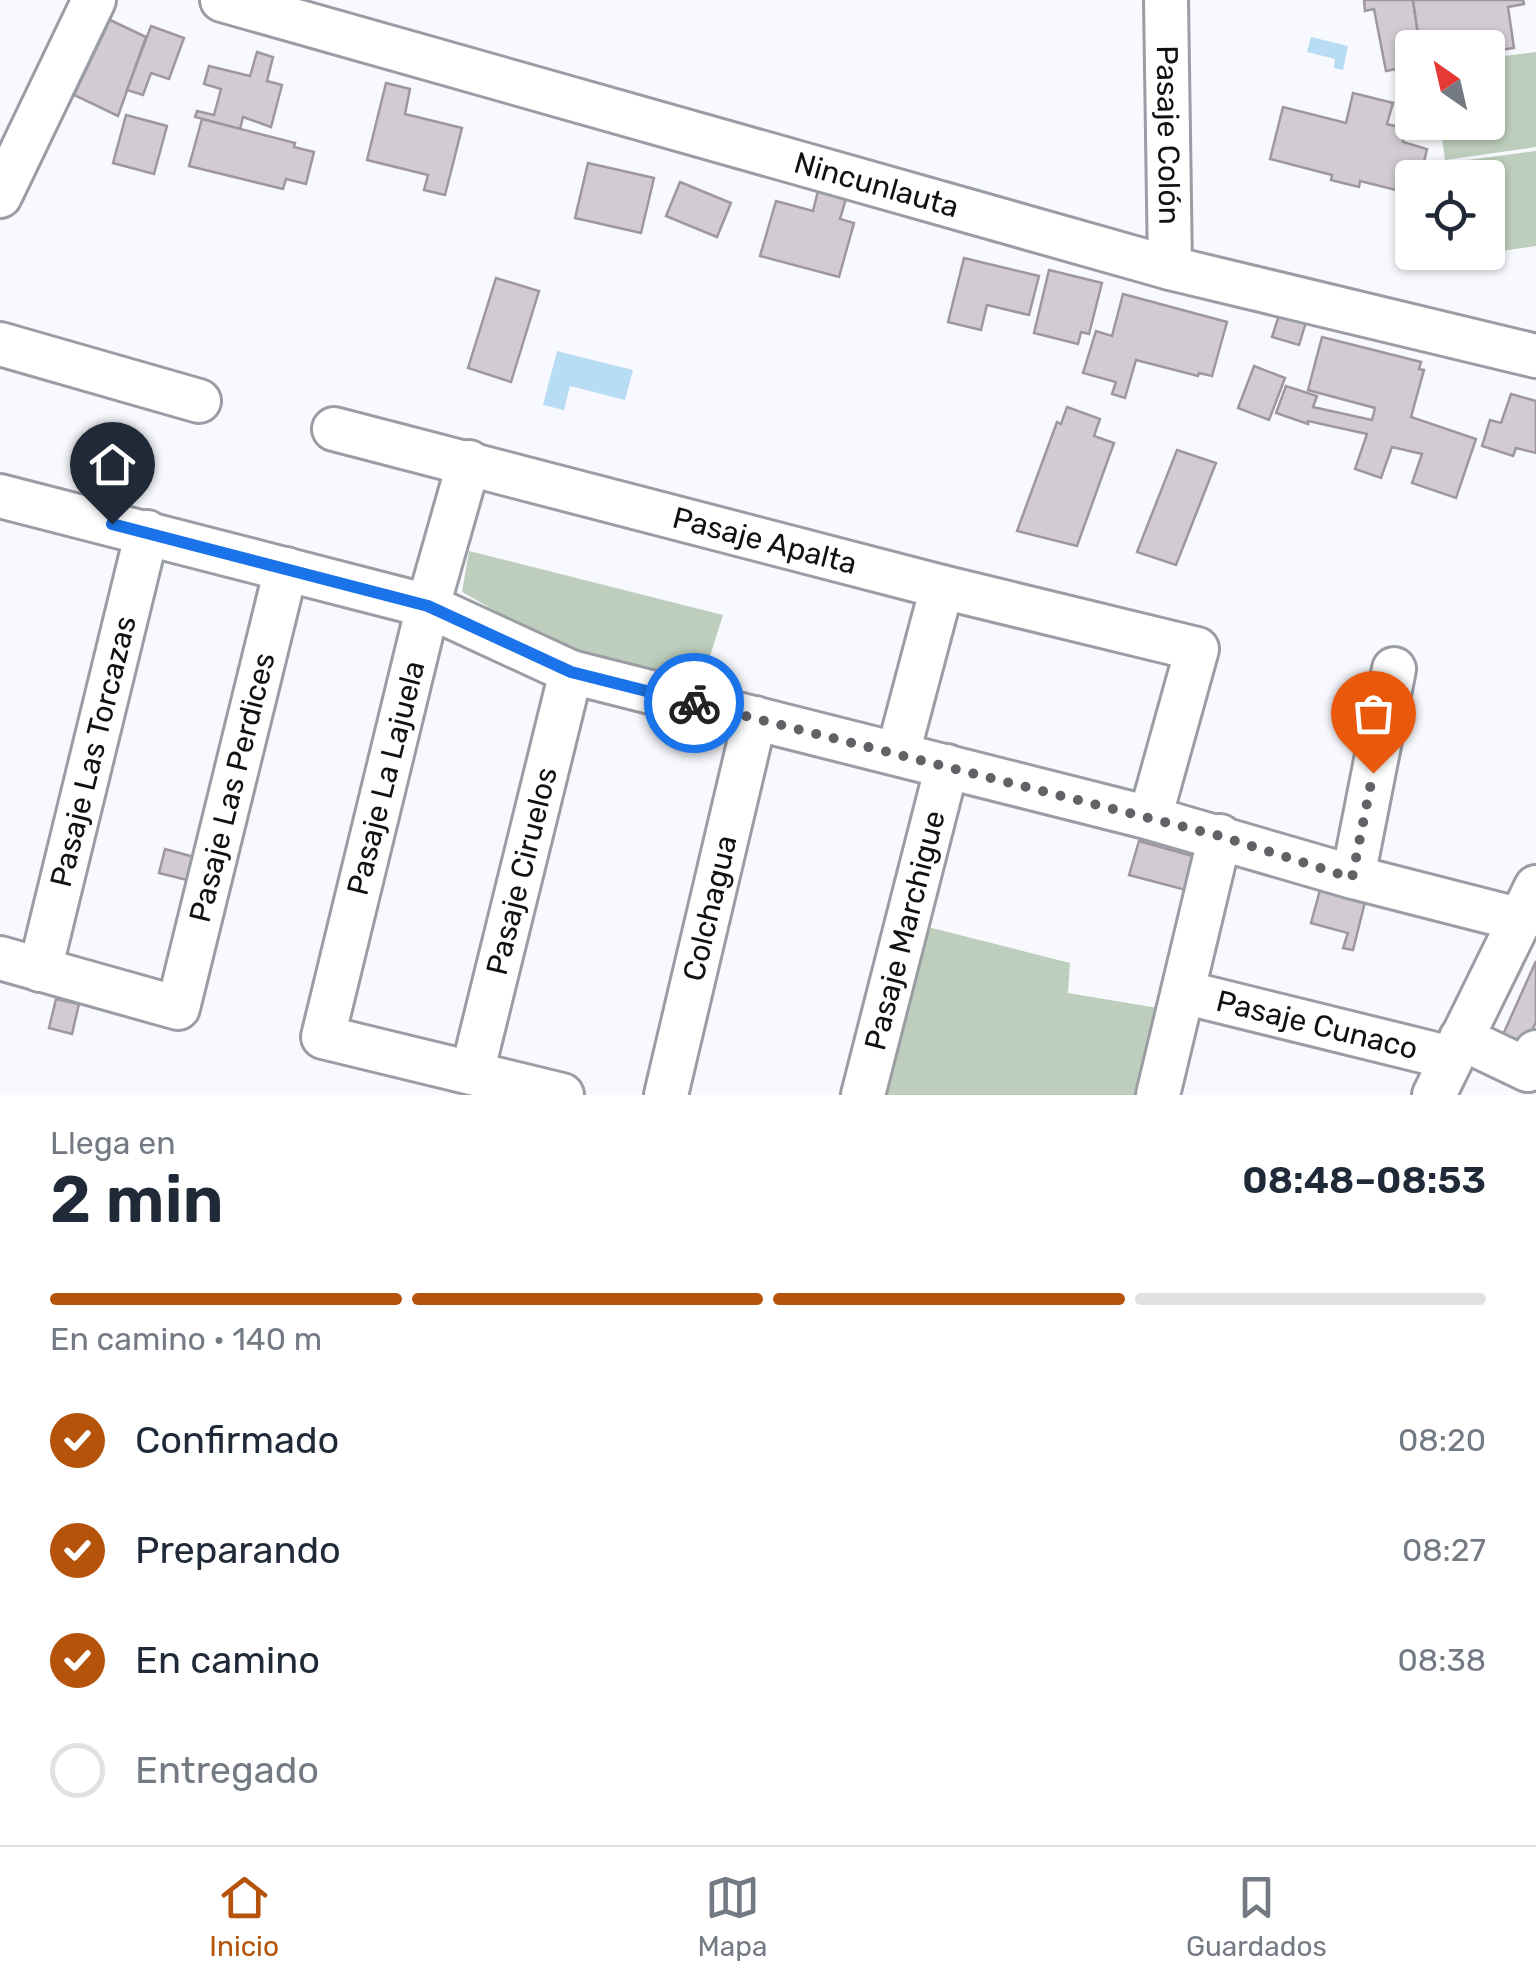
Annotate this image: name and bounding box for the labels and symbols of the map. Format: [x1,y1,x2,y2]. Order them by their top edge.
north arrow [1395,30,1505,140]
street label: Pasaje Colón [1149,45,1187,225]
street label: Nincunlauta [790,145,963,225]
pin [70,422,155,525]
street label: Pasaje Apalta [669,500,861,582]
street label: Pasaje Las Torcazas [43,612,144,891]
street label: Pasaje Las Perdices [182,649,283,926]
courier [644,653,744,753]
street label: Pasaje La Lajuela [339,657,433,899]
pin [1331,671,1416,774]
street label: Pasaje Ciruelos [479,763,565,979]
street label: Pasaje Marchigue [857,807,953,1054]
street label: Colchagua [676,832,745,985]
street label: Pasaje Cunaco [1213,983,1421,1067]

